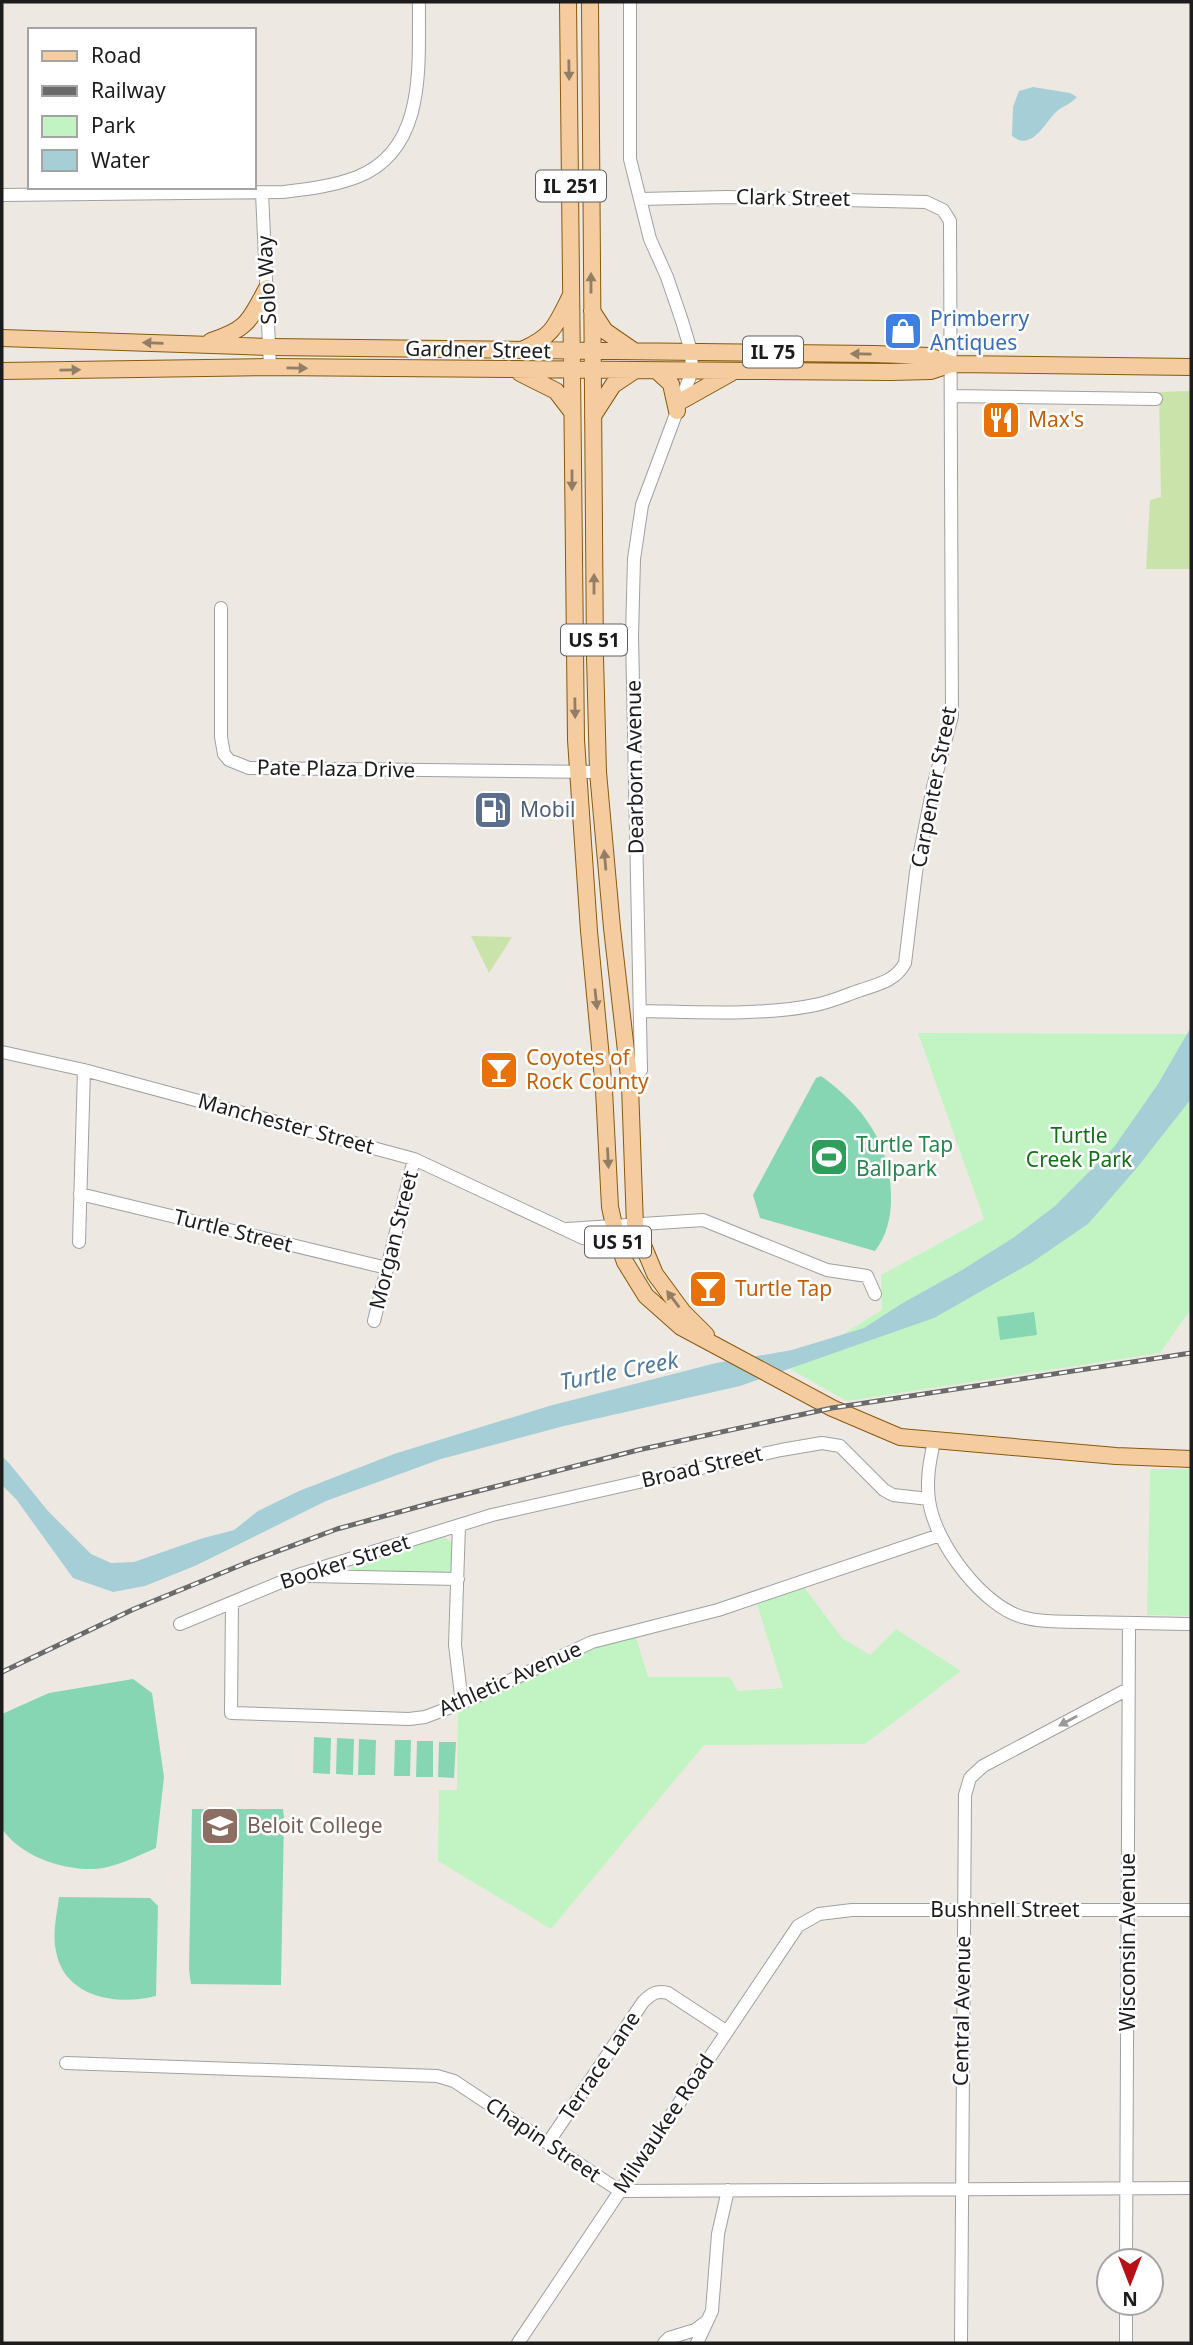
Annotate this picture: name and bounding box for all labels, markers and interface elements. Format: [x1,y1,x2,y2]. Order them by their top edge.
legend [28,28,256,189]
text: Road [91,41,141,69]
one-way arrow [564,59,575,81]
text: Railway [91,76,166,104]
text: Park [91,111,136,139]
text: Water [91,146,150,174]
road number: IL 251 [536,170,606,202]
street label: Clark Street [736,182,851,212]
street label: Solo Way [250,234,282,325]
one-way arrow [585,271,597,293]
place label: Primberry Antiques [930,304,1030,356]
shop icon: Primberry Antiques [882,310,924,352]
street label: Gardner Street [405,334,552,364]
road number: IL 75 [743,336,803,368]
one-way arrow [141,338,163,349]
one-way arrow [849,348,871,359]
one-way arrow [287,362,309,374]
one-way arrow [59,364,81,376]
restaurant icon: Max's [980,399,1022,441]
place label: Max's [1028,405,1084,433]
one-way arrow [567,469,578,491]
one-way arrow [588,573,600,595]
road number: US 51 [561,624,627,656]
street label: Dearborn Avenue [618,680,650,854]
one-way arrow [569,697,581,719]
street label: Carpenter Street [904,703,962,870]
street label: Pate Plaza Drive [257,753,415,783]
fuel station icon: Mobil [472,789,514,831]
place label: Mobil [520,795,576,823]
one-way arrow [600,849,611,871]
one-way arrow [590,988,601,1010]
place label: Coyotes of Rock County [526,1043,649,1095]
bar icon: Coyotes of Rock County [478,1049,520,1091]
street label: Manchester Street [195,1086,378,1160]
park label: Turtle Creek Park [1026,1121,1133,1173]
place label: Turtle Tap Ballpark [856,1130,953,1182]
sports icon: Turtle Tap Ballpark [808,1136,850,1178]
one-way arrow [602,1148,613,1170]
street label: Morgan Street [362,1167,424,1312]
street label: Turtle Street [171,1202,296,1258]
road number: US 51 [585,1226,651,1258]
bar icon: Turtle Tap [687,1268,729,1310]
place label: Turtle Tap [735,1274,832,1302]
one-way arrow [666,1291,681,1309]
water label: Turtle Creek [557,1343,683,1397]
street label: Broad Street [639,1438,765,1494]
street label: Booker Street [276,1527,414,1595]
street label: Athletic Avenue [434,1634,585,1722]
one-way arrow [1058,1715,1078,1727]
school or university icon: Beloit College [199,1805,241,1847]
place label: Beloit College [247,1811,383,1839]
street label: Wisconsin Avenue [1113,1853,1141,2031]
street label: Bushnell Street [930,1895,1080,1923]
street label: Central Avenue [946,1936,976,2086]
street label: Terrace Lane [552,2005,646,2125]
street label: Milwaukee Road [606,2048,720,2198]
street label: Chapin Street [480,2090,607,2188]
north arrow [1095,2247,1165,2317]
text: N [1122,2286,1138,2312]

